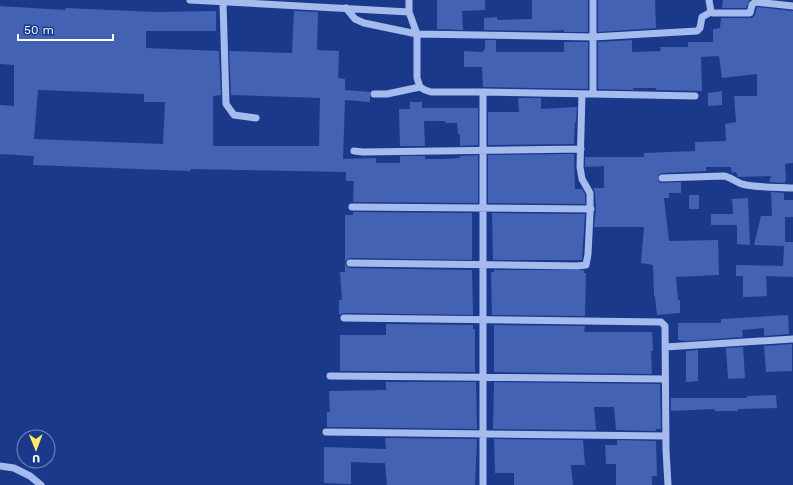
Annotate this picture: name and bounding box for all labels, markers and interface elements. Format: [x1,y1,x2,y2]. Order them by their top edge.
scale bar [18,16,113,42]
text: 50 m [24,23,54,37]
north arrow [16,429,56,469]
text: U [32,452,40,465]

